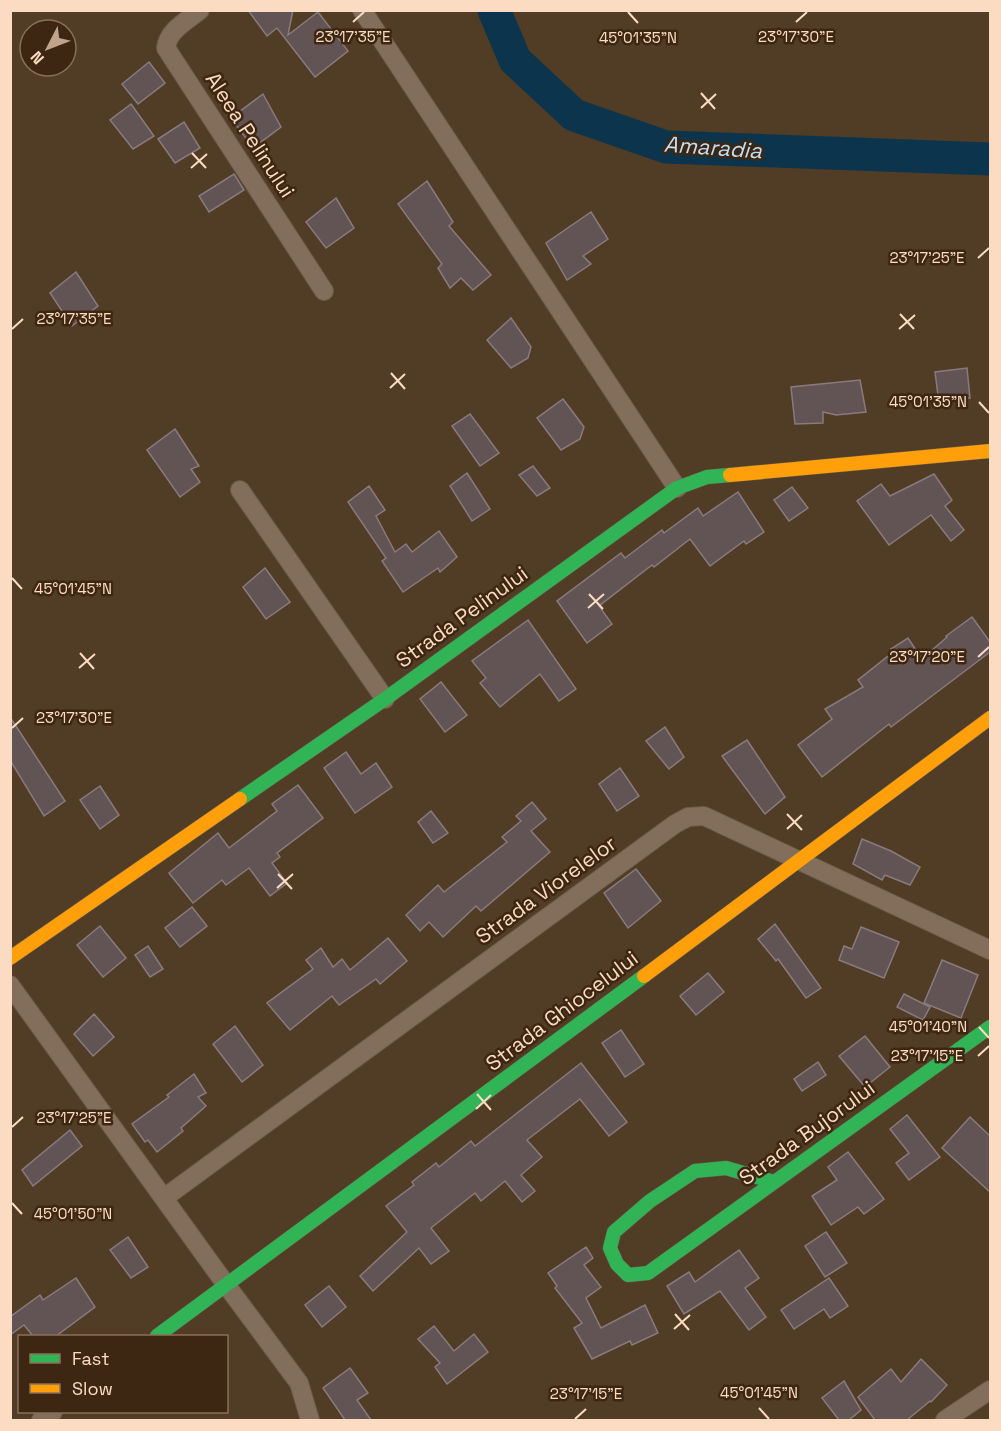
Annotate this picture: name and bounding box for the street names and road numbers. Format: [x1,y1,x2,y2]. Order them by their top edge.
street label: Aleea Pelinului [200,67,301,203]
street label: Strada Pelinului [390,560,533,674]
street label: Strada Viorelelor [470,829,621,950]
street label: Strada Ghiocelului [480,944,643,1077]
street label: Strada Bujorului [733,1074,880,1191]

